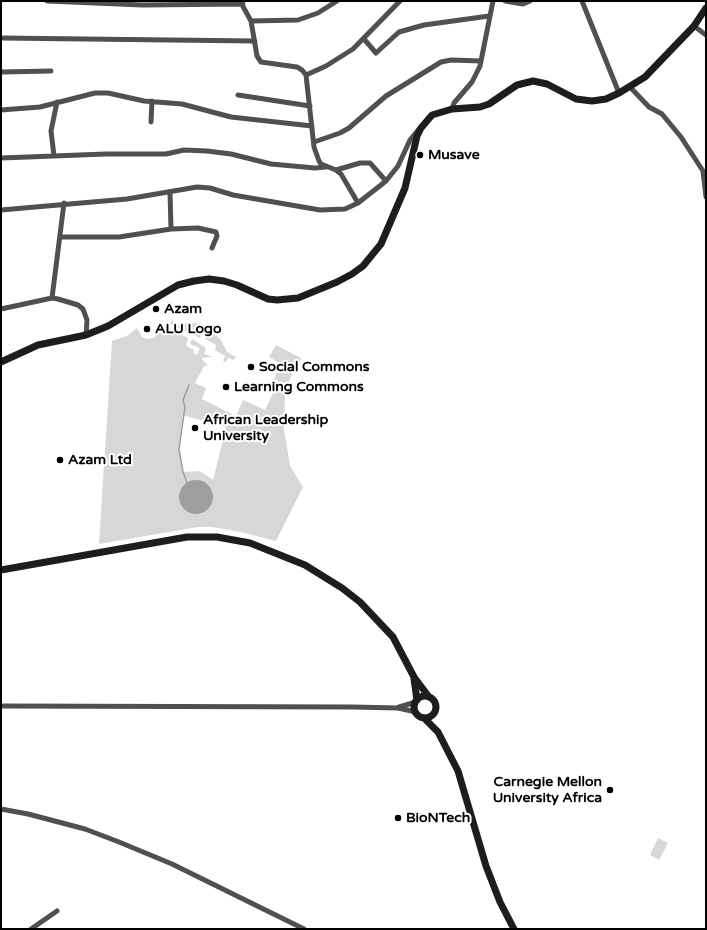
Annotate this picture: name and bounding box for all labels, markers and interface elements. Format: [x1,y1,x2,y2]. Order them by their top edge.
place label: Musave [428,147,480,163]
marker: Musave [415,150,425,160]
place label: Azam [164,301,202,317]
marker: Azam [151,304,161,314]
place label: ALU Logo [155,321,221,337]
marker: ALU Logo [142,324,152,334]
place label: Social Commons [259,359,370,375]
marker: Social Commons [246,362,256,372]
place label: Learning Commons [234,379,364,395]
marker: Learning Commons [221,382,231,392]
place label: African Leadership University [203,412,328,444]
marker: African Leadership University [190,423,200,433]
place label: Azam Ltd [68,452,132,468]
marker: Azam Ltd [55,455,65,465]
place label: Carnegie Mellon University Africa [493,774,602,806]
marker: Carnegie Mellon University Africa [605,785,615,795]
place label: BioNTech [406,810,470,826]
marker: BioNTech [393,813,403,823]

